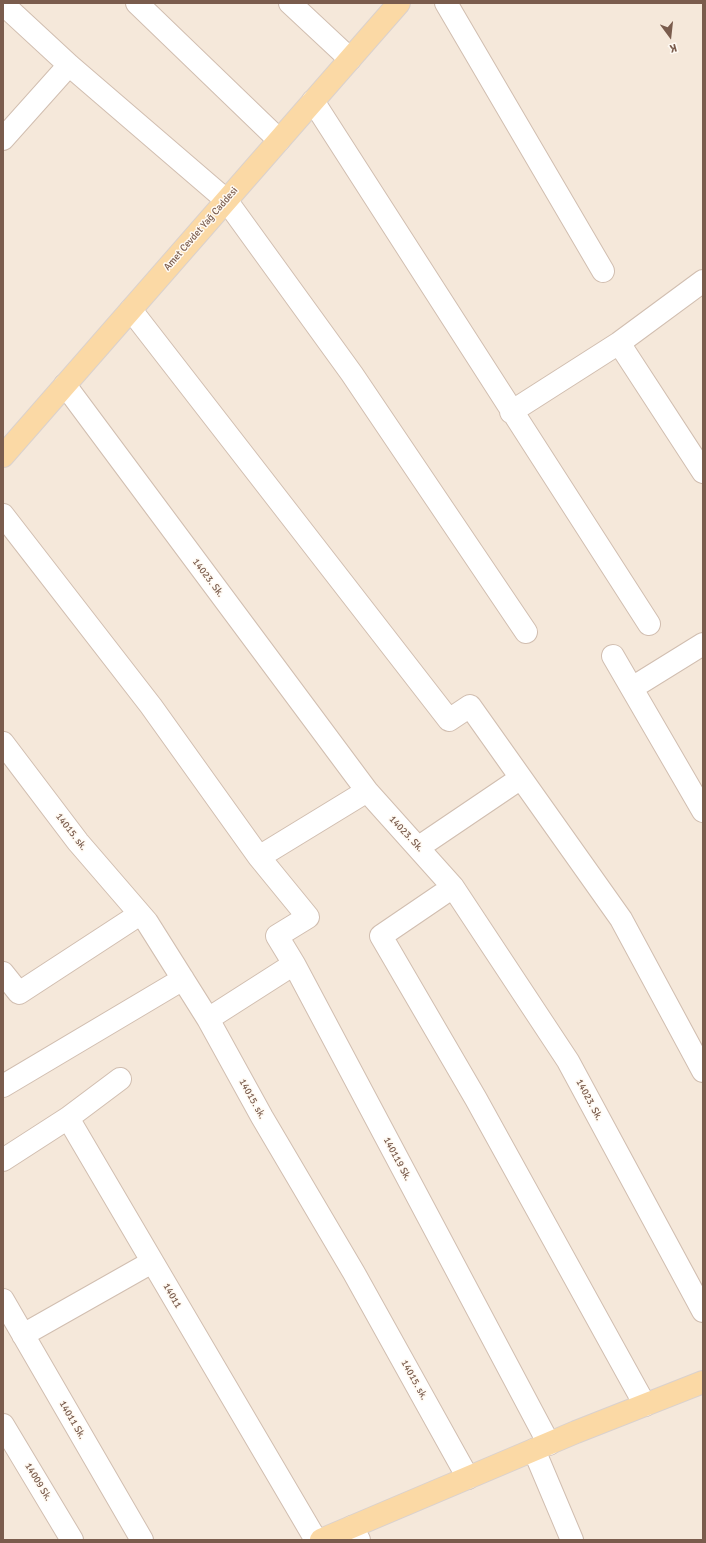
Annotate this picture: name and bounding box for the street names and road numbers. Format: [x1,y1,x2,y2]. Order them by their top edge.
street label: Amet Cevdet Yağ Caddesi [161,185,241,273]
street label: 14023. Sk. [190,556,226,600]
street label: 14015. sk. [53,811,89,853]
street label: 14023. Sk. [386,813,426,855]
street label: 14015. sk. [236,1077,268,1121]
street label: 14023. Sk. [573,1077,605,1123]
street label: 140119 Sk. [380,1135,414,1183]
street label: 14011 [160,1281,184,1311]
street label: 14015. sk. [398,1358,430,1402]
street label: 14011 Sk. [56,1399,88,1441]
street label: 14009 Sk. [22,1461,54,1503]

